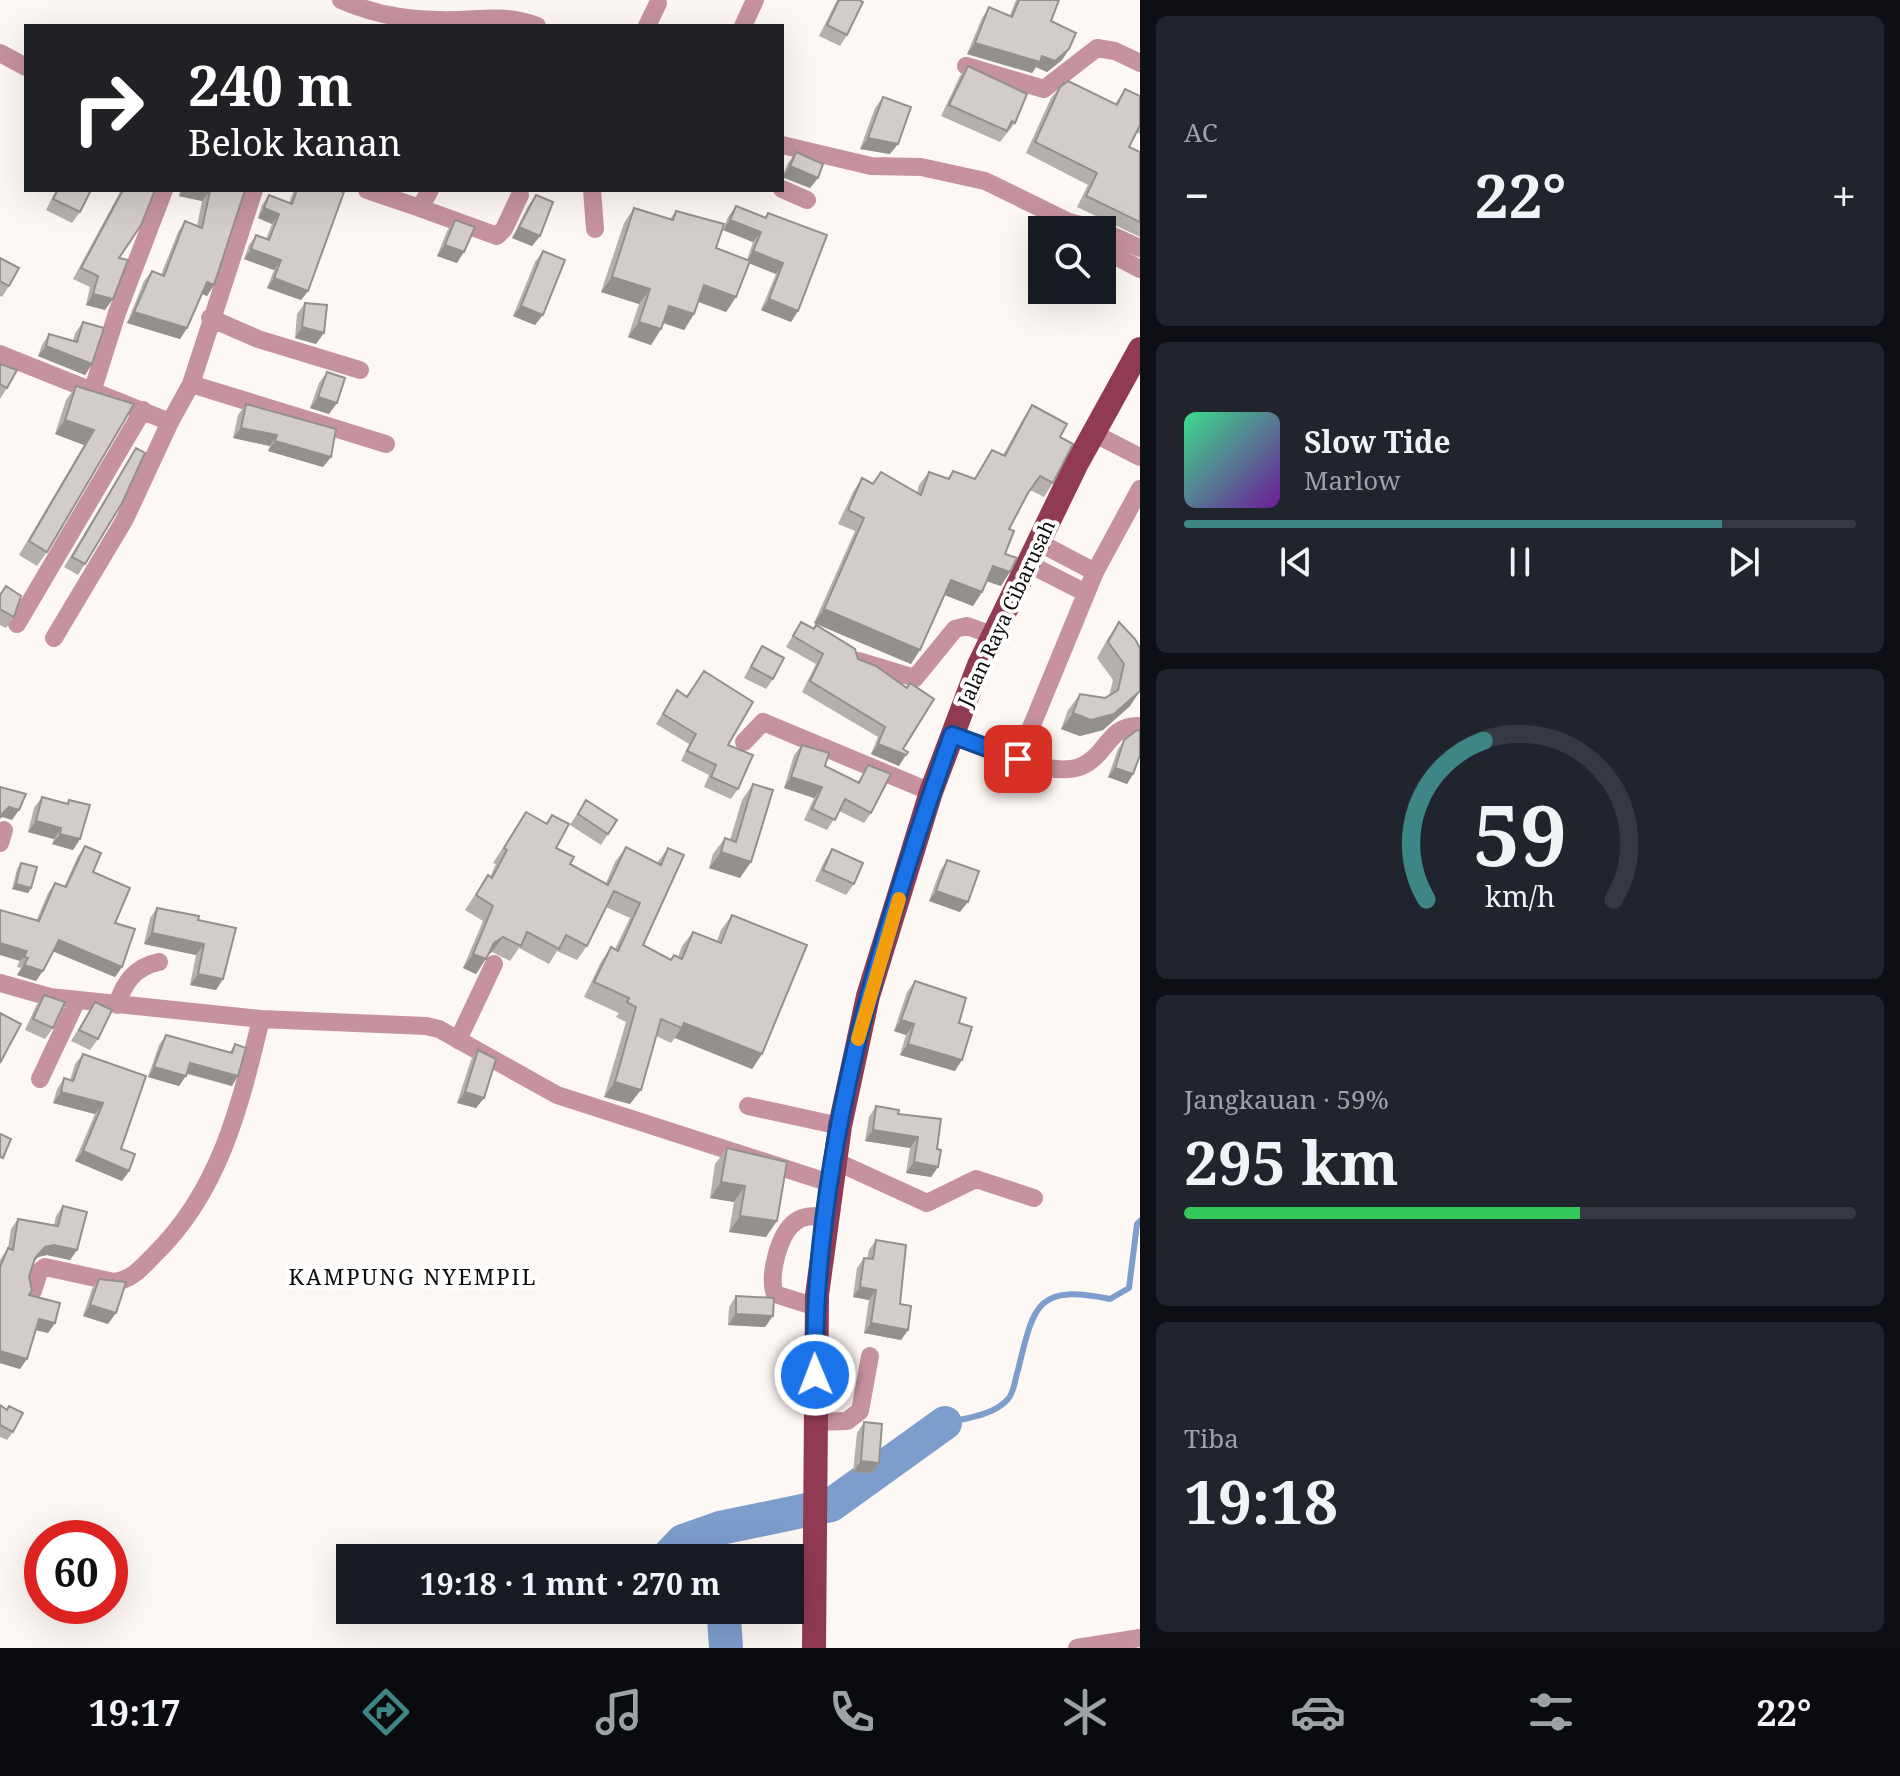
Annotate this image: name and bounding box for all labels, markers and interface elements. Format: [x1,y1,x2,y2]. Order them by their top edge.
text: 240 m [188,46,353,122]
icon: right [56,56,160,160]
text: AC [1184,114,1218,150]
text: Belok kanan [188,118,401,167]
text: 22° [1475,154,1566,236]
text: − [1184,165,1209,225]
text: + [1831,165,1856,225]
map controls [1028,216,1116,304]
button: search [1028,216,1116,304]
text: Slow Tide [1304,421,1451,462]
text: Marlow [1304,462,1401,498]
street label: Jalan Raya Cibarusah [950,515,1061,712]
icon: previous [1274,540,1318,584]
icon: pause [1498,540,1542,584]
icon: next [1722,540,1766,584]
pin [984,725,1052,793]
icon: arrive [996,737,1040,781]
text: 59 [1473,777,1567,890]
text: km/h [1485,876,1555,915]
text: Jangkauan · 59% [1184,1081,1389,1117]
text: 295 km [1184,1121,1399,1203]
district label: KAMPUNG NYEMPIL [289,1261,537,1291]
position arrow [773,1333,857,1417]
text: Tiba [1184,1420,1239,1456]
text: 19:18 [1184,1460,1338,1542]
speed limit sign: 60 [24,1520,128,1624]
text: 19:18 · 1 mnt · 270 m [420,1563,720,1604]
icon: directions [358,1684,414,1740]
icon: music [591,1684,647,1740]
icon: phone [824,1684,880,1740]
icon: climate [1057,1684,1113,1740]
icon: car [1290,1684,1346,1740]
icon: filters [1523,1684,1579,1740]
text: 19:17 [89,1688,181,1737]
text: 22° [1756,1688,1811,1737]

